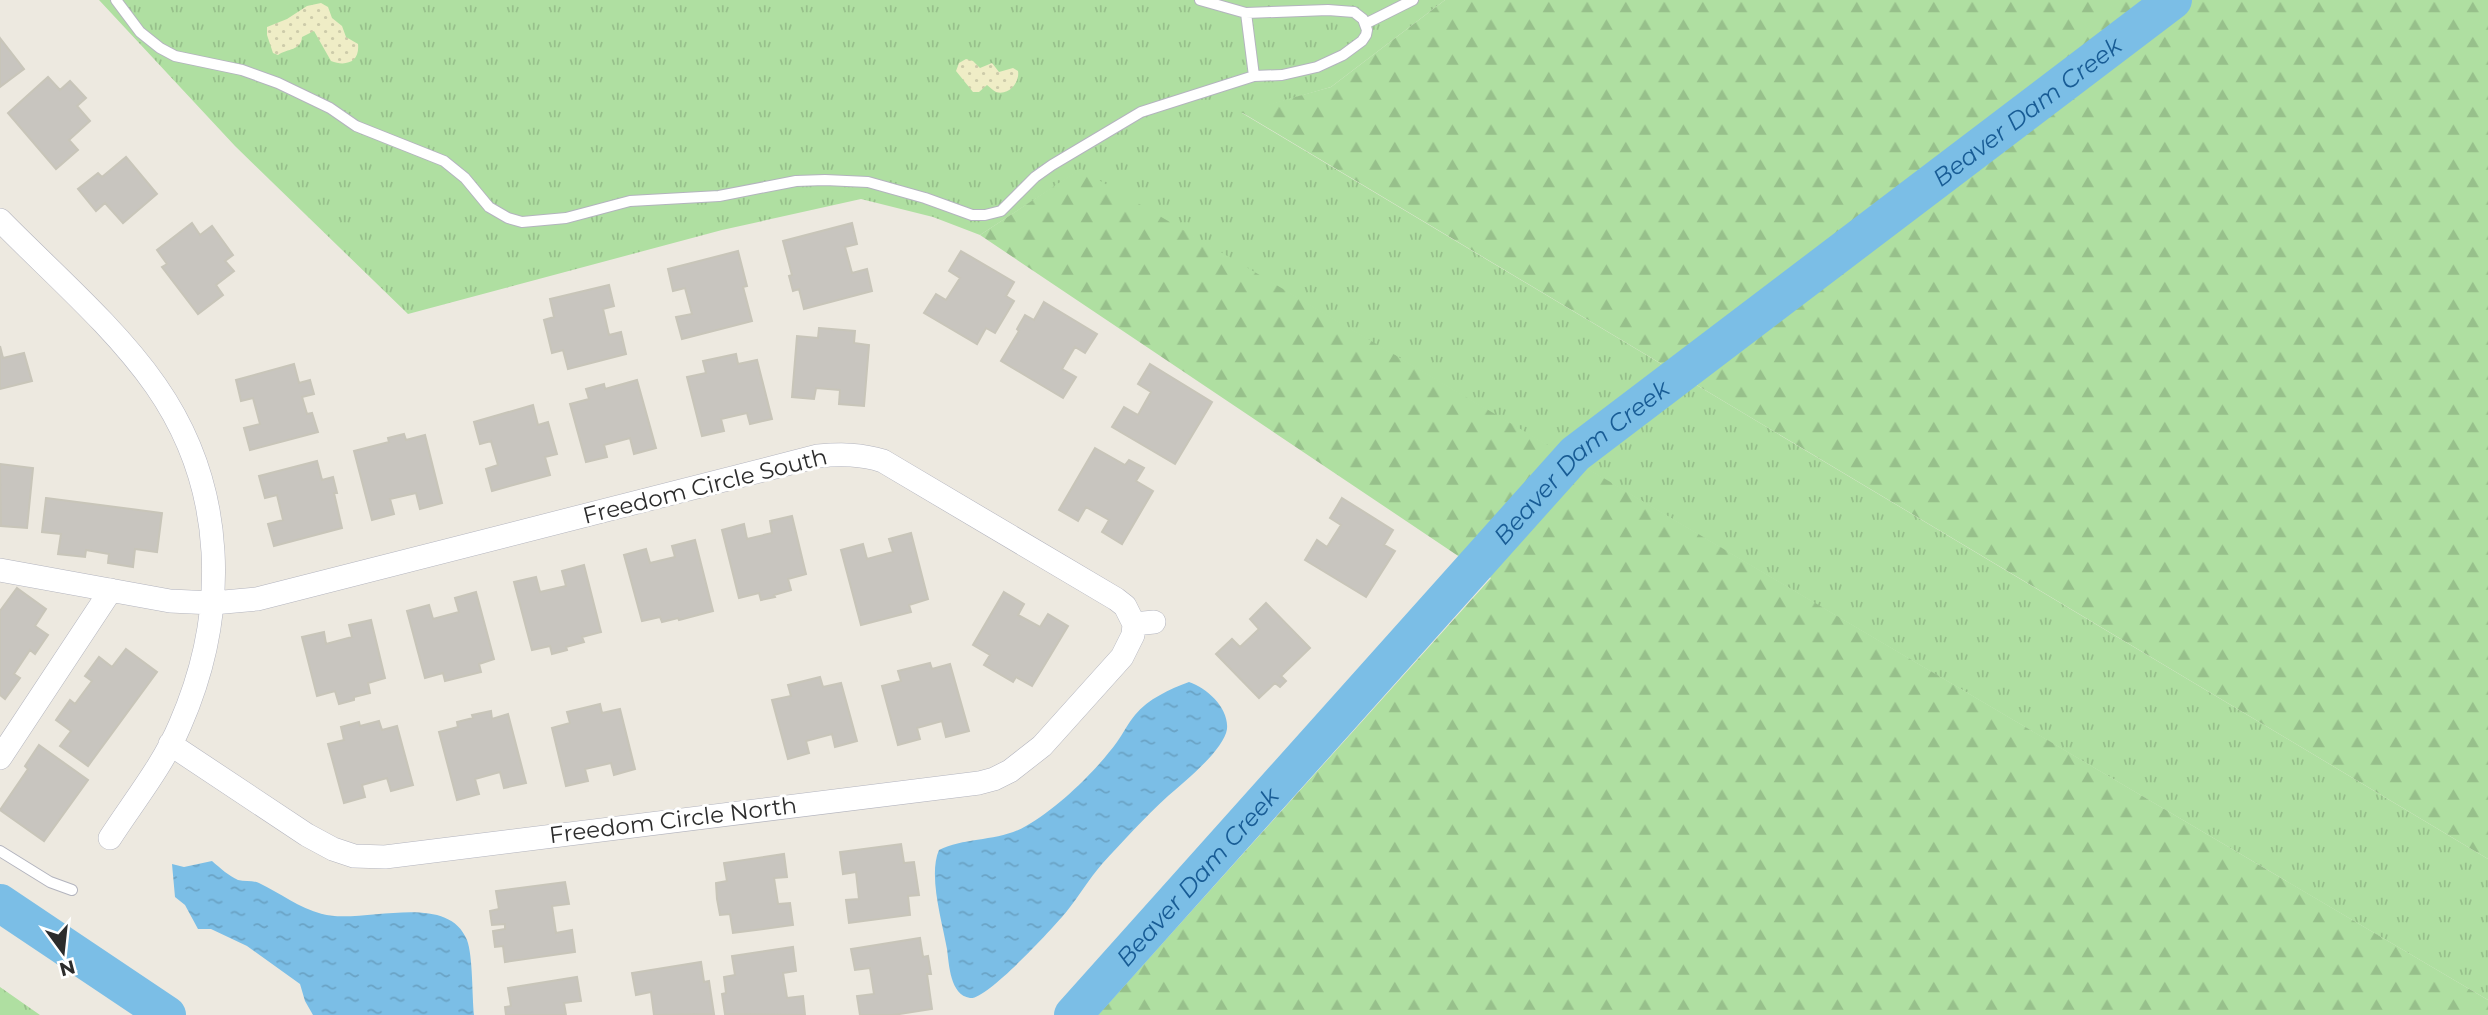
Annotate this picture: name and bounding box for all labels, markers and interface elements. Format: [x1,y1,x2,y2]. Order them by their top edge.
water label: Beaver Dam Creek [1927,29,2128,192]
water label: Beaver Dam Creek [1487,372,1676,550]
street label: Freedom Circle South [580,442,830,530]
water label: Beaver Dam Creek [1110,780,1286,972]
street label: Freedom Circle North [548,791,798,849]
north arrow [28,917,98,987]
text: N [57,955,78,981]

